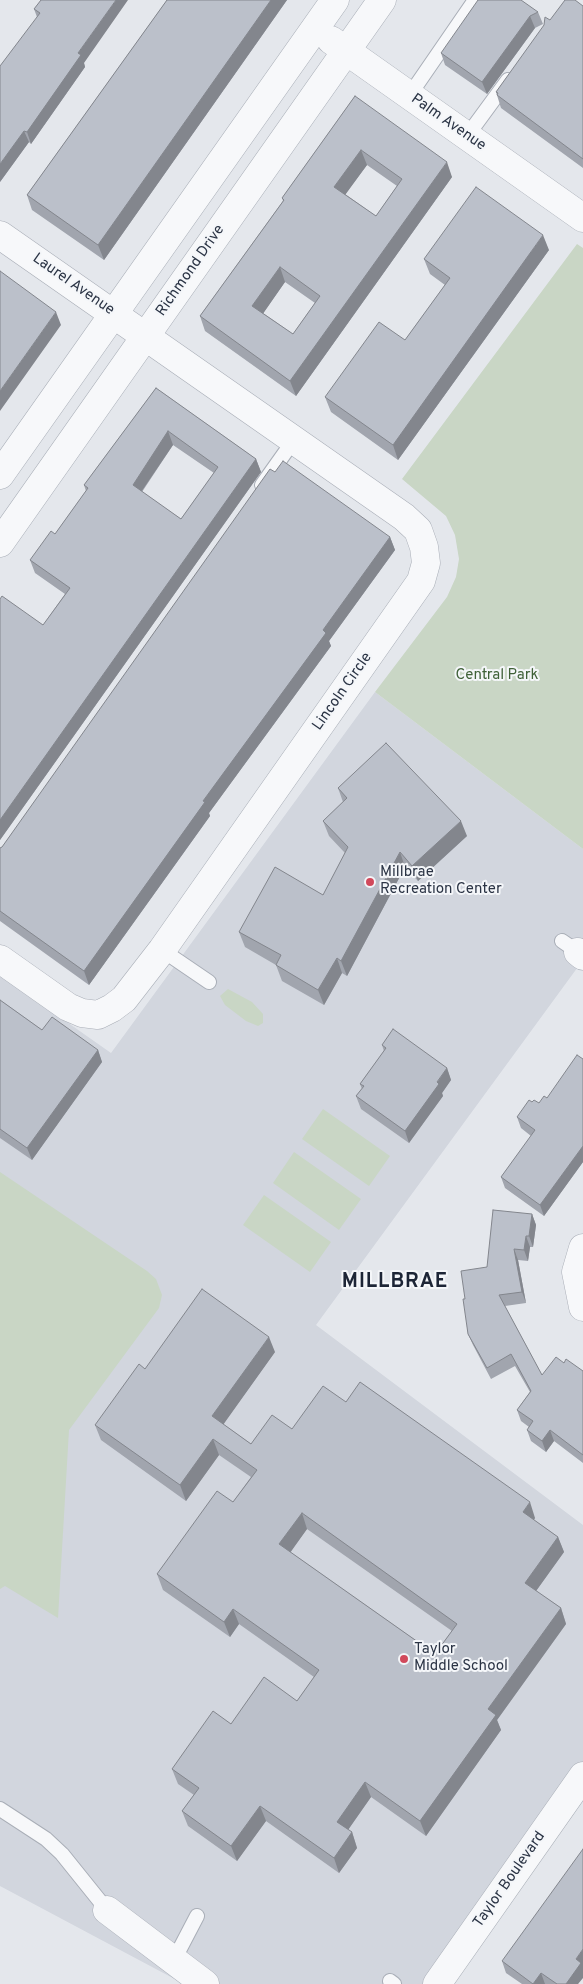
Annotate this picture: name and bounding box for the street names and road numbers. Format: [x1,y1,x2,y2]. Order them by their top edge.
street label: Palm Avenue [407,91,489,155]
street label: Richmond Drive [153,222,229,320]
street label: Laurel Avenue [29,250,117,320]
street label: Lincoln Circle [309,649,377,735]
street label: Taylor Boulevard [470,1829,550,1931]

